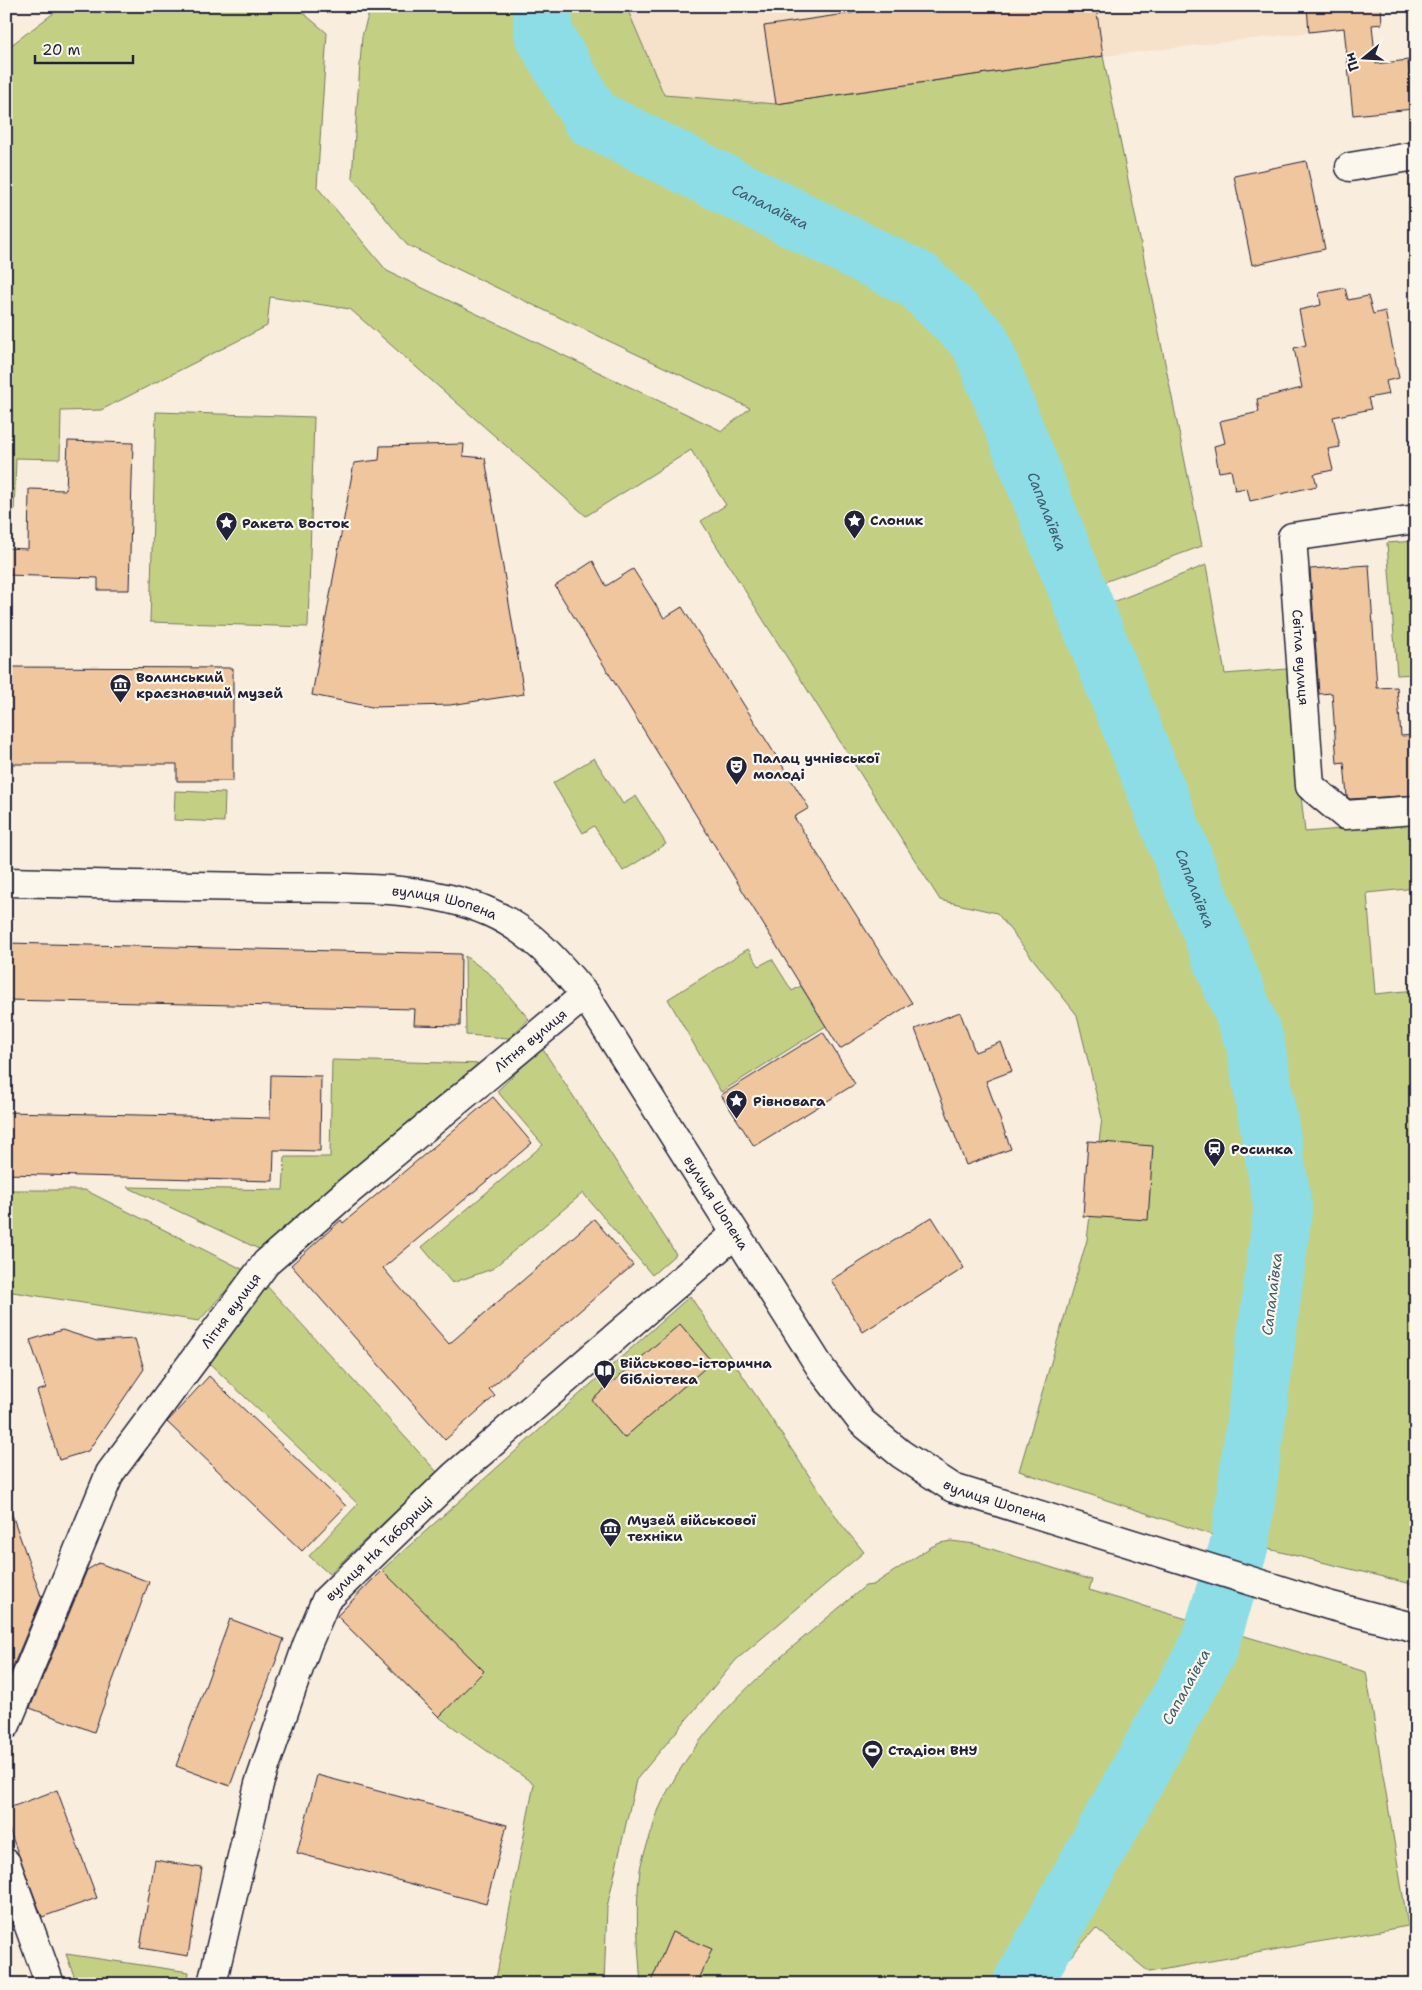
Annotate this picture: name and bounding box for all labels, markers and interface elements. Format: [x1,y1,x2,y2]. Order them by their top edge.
scale bar [35,32,132,64]
north arrow [1340,32,1390,82]
text: 20 m [42,40,81,60]
text: Пн [1340,50,1363,74]
water label: Сапалаївка [728,179,812,234]
water label: Сапалаївка [1022,469,1071,554]
place icon: Слоник [842,508,866,539]
place icon: Ракета Восток [214,511,238,542]
place label: Слоник [870,511,923,529]
place label: Ракета Восток [242,514,349,532]
street label: Світла вулиця [1288,609,1313,706]
place label: Волинський краєзнавчий музей [136,668,283,702]
museum icon: Волинський краєзнавчий музей [108,673,132,704]
place label: Палац учнівської молоді [753,749,880,783]
theatre icon: Палац учнівської молоді [725,754,749,785]
water label: Сапалаївка [1170,846,1219,931]
street label: вулиця Шопена [391,881,500,924]
street label: Літня вулиця [490,1005,571,1076]
place icon: Рівновага [725,1089,749,1120]
place label: Рівновага [753,1092,826,1110]
station icon: Росинка [1203,1137,1227,1168]
place label: Росинка [1231,1140,1293,1158]
street label: вулиця Шопена [680,1152,753,1254]
water label: Сапалаївка [1257,1251,1287,1337]
street label: Літня вулиця [197,1269,265,1352]
place label: Військово-історична бібліотека [620,1354,772,1388]
library icon: Військово-історична бібліотека [592,1359,616,1390]
street label: вулиця Шопена [940,1475,1050,1526]
street label: вулиця На Таборищі [321,1493,437,1605]
place label: Музей військової техніки [627,1511,757,1545]
museum icon: Музей військової техніки [599,1516,623,1547]
water label: Сапалаївка [1157,1646,1215,1728]
sports icon: Стадіон ВНУ [860,1738,884,1769]
place label: Стадіон ВНУ [888,1741,977,1759]

